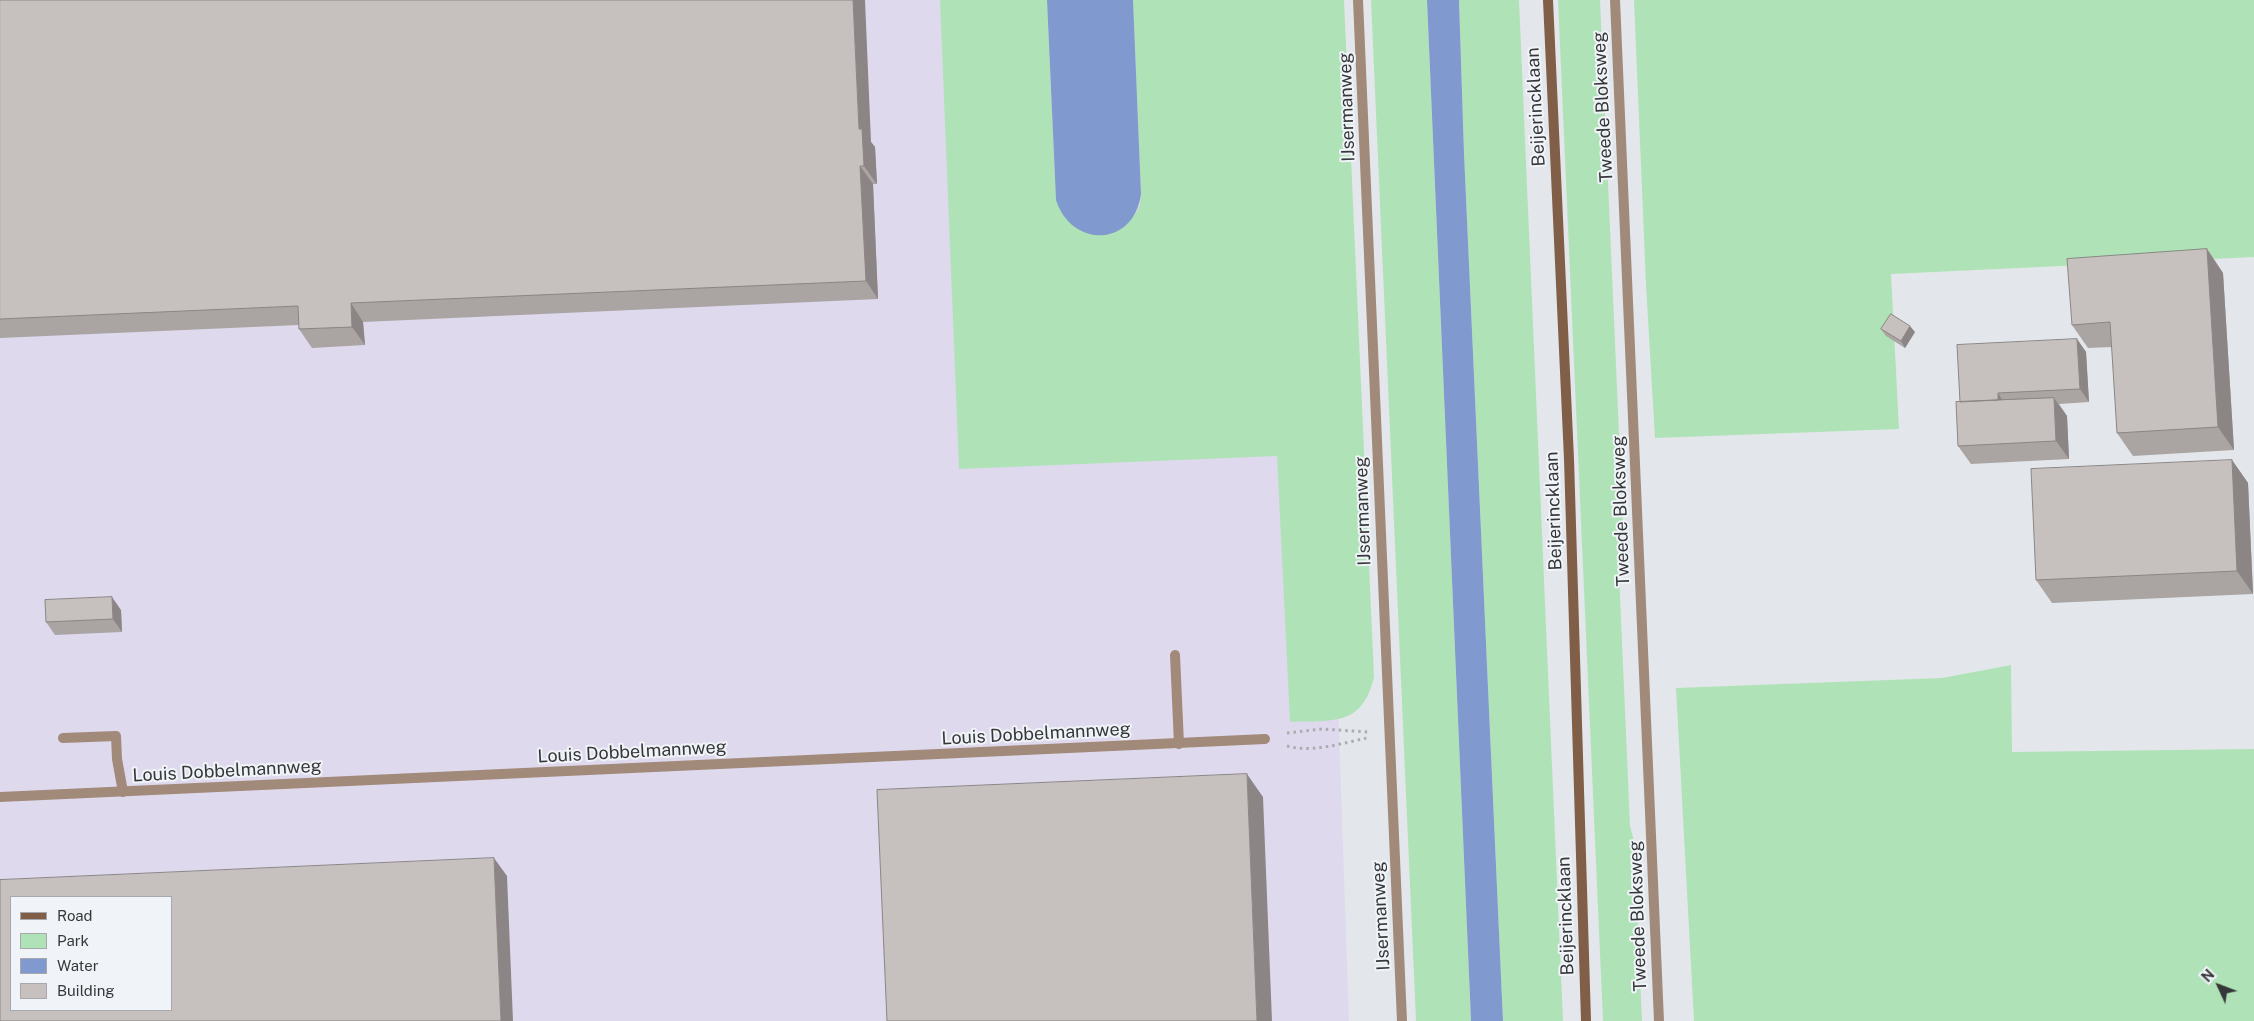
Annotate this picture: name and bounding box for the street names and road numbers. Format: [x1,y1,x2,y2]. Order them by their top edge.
street label: Tweede Bloksweg [1588,31,1618,183]
street label: Beijerincklaan [1522,47,1550,167]
street label: IJsermanweg [1334,52,1360,162]
street label: Tweede Bloksweg [1608,435,1634,587]
street label: Beijerincklaan [1541,451,1567,571]
street label: IJsermanweg [1350,456,1376,566]
street label: Louis Dobbelmannweg [941,718,1131,750]
street label: Louis Dobbelmannweg [537,736,727,768]
street label: Louis Dobbelmannweg [132,755,322,787]
street label: Tweede Bloksweg [1625,840,1651,992]
street label: Beijerincklaan [1553,856,1579,976]
street label: IJsermanweg [1367,861,1395,971]

